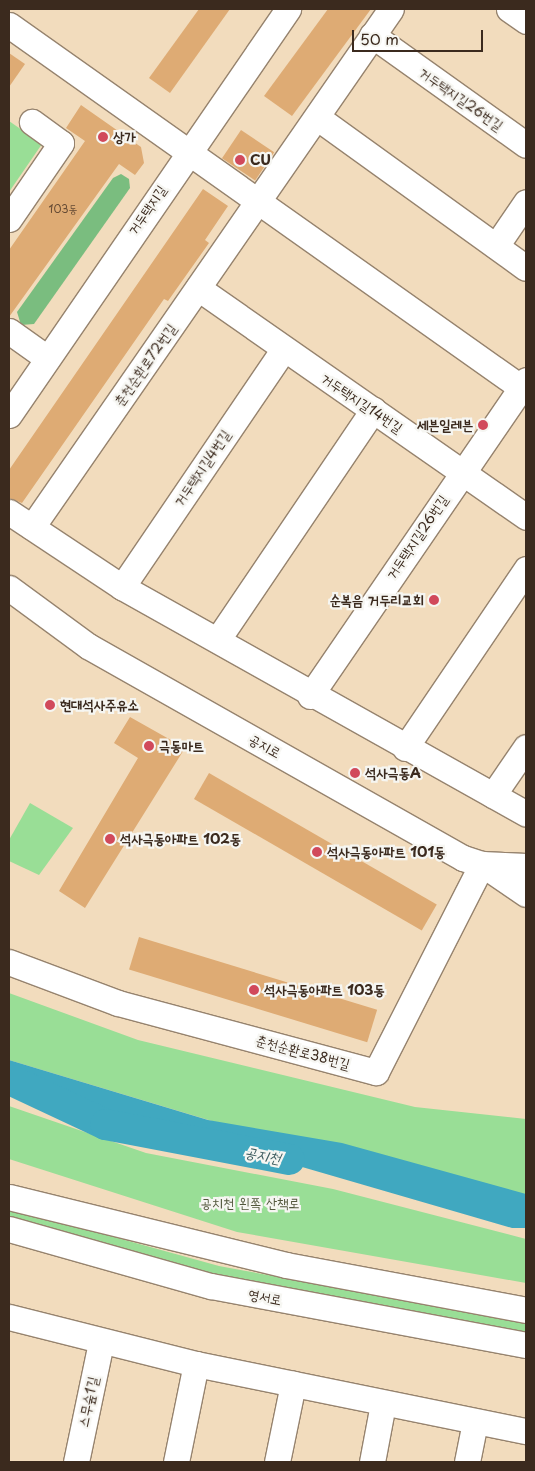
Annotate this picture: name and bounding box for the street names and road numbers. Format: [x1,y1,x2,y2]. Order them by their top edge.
street label: 거두택지길26번길 [416,64,506,134]
street label: 거두택지길 [124,182,170,238]
street label: 춘천순환로72번길 [110,321,180,409]
street label: 거두택지길14번길 [318,370,406,436]
street label: 거두택지길4번길 [170,427,234,509]
street label: 거두택지길26번길 [383,492,451,582]
street label: 공지로 [246,730,284,762]
street label: 춘천순환로38번길 [254,1031,352,1073]
street label: 영서로 [247,1286,283,1308]
street label: 스무숲1길 [74,1375,102,1429]

